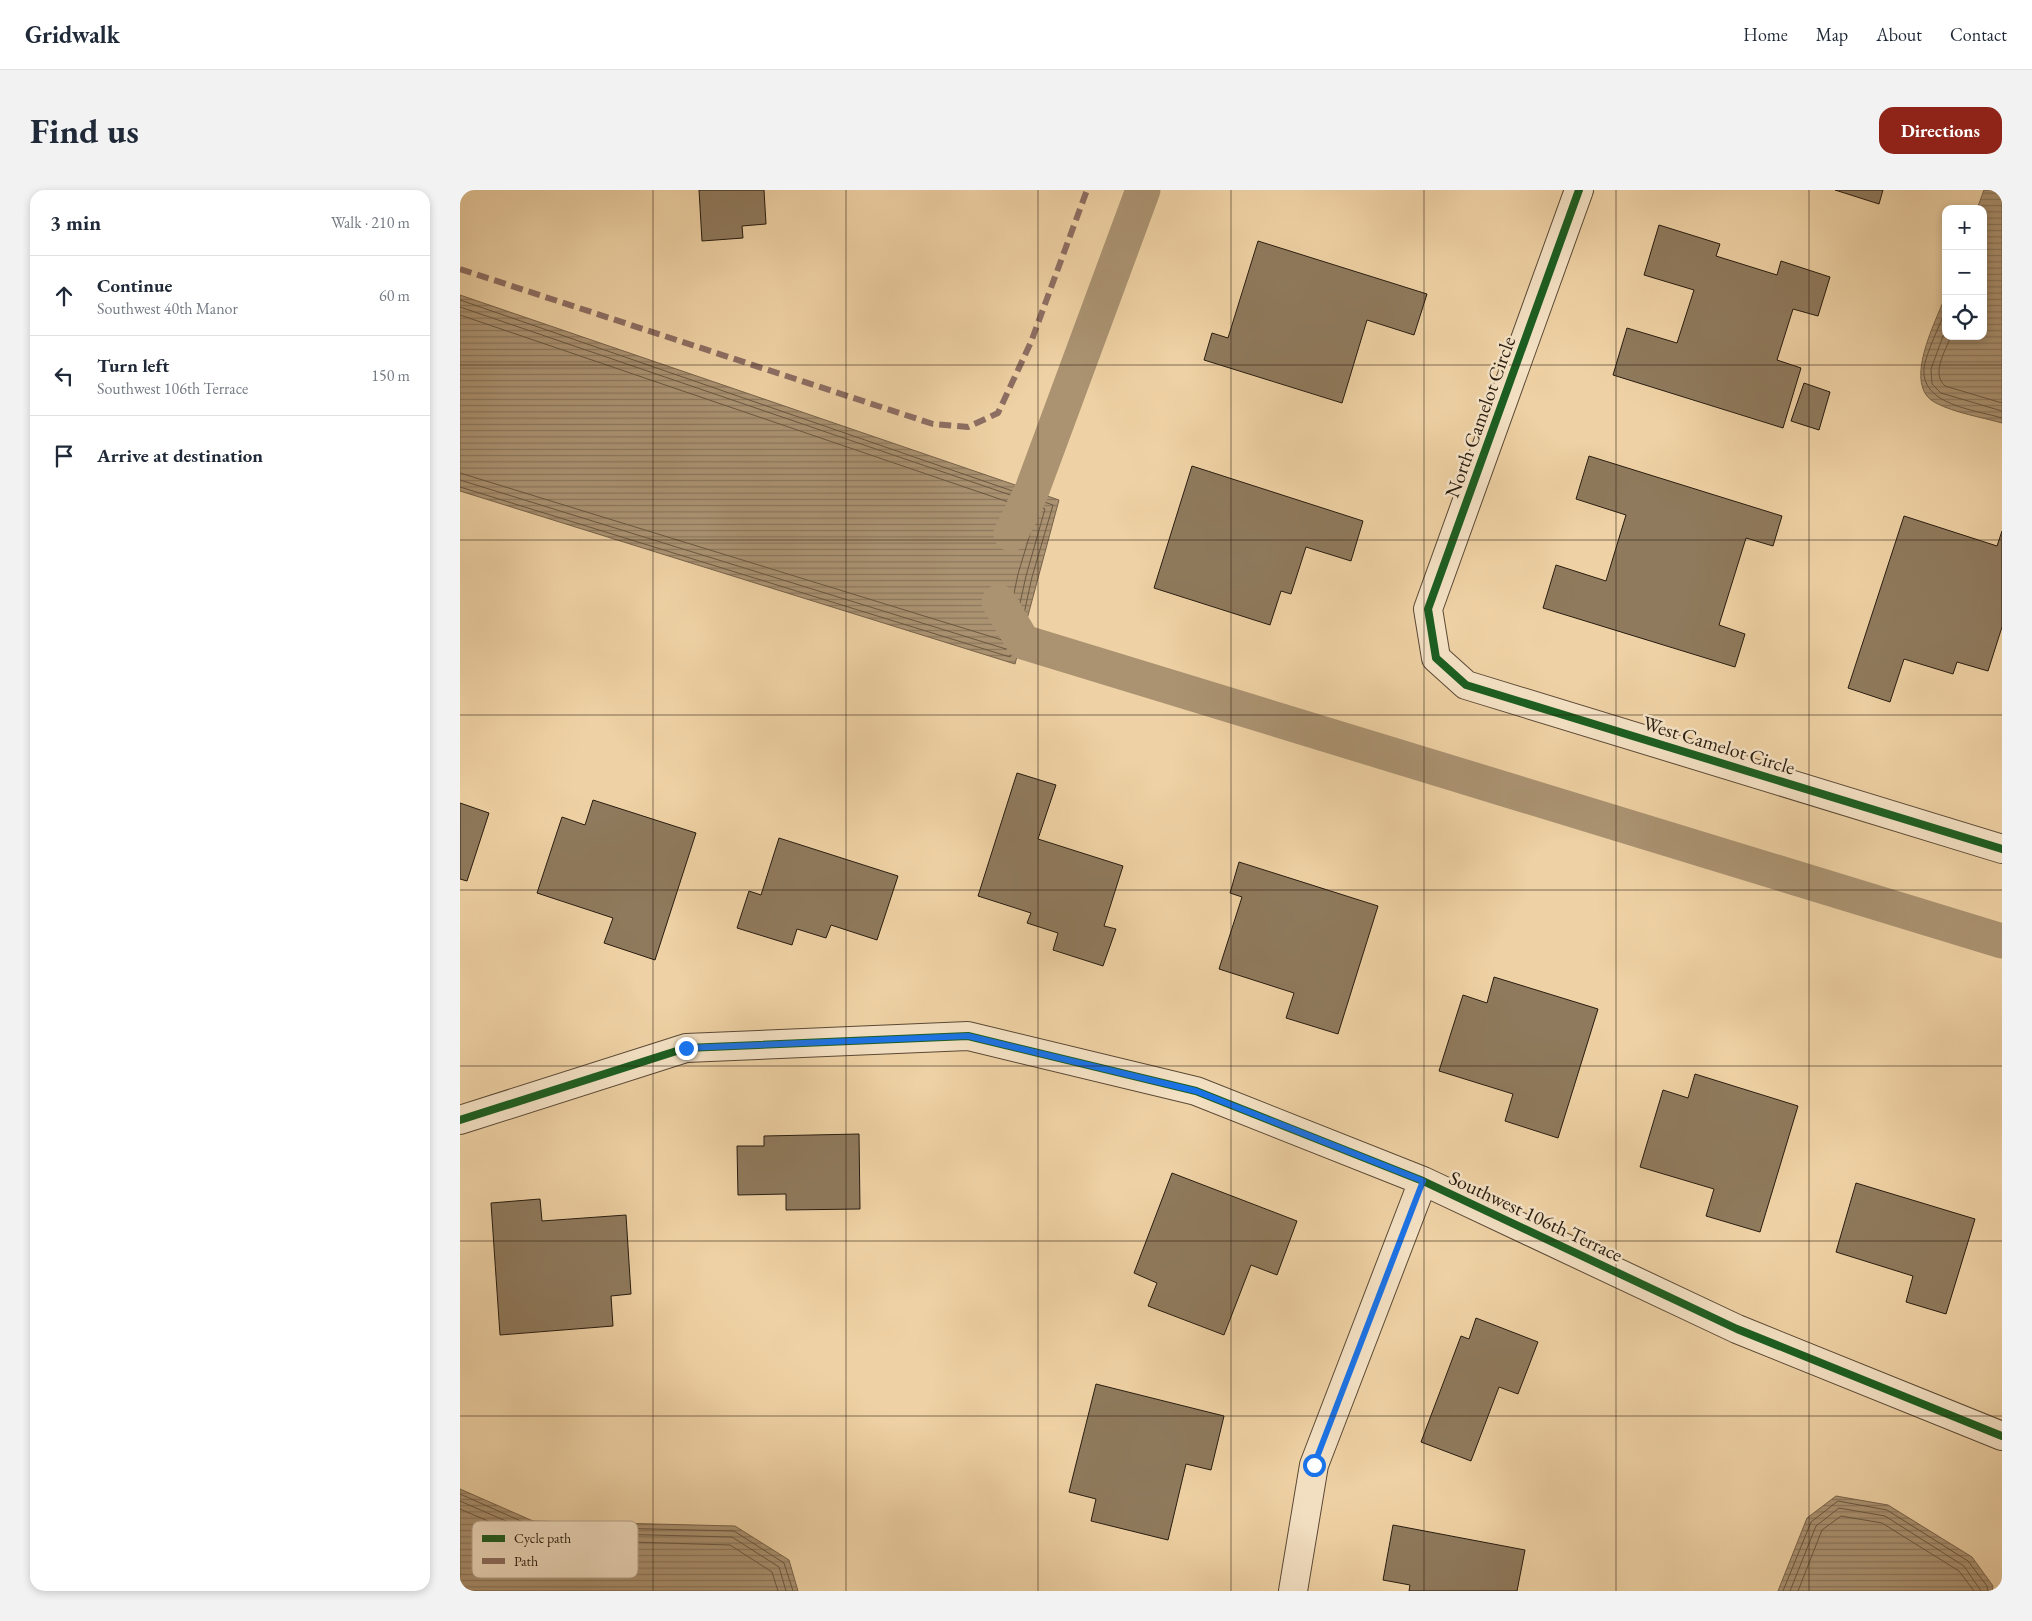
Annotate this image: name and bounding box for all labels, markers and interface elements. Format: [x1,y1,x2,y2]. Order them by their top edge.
text: Gridwalk [25,19,120,50]
text: Home [1743,23,1788,46]
text: Map [1816,23,1848,46]
text: About [1876,23,1922,46]
text: Contact [1950,23,2007,46]
button: Directions [1879,107,2002,154]
text: Find us [30,108,139,153]
map controls [1942,205,1987,340]
button: + [1942,205,1987,250]
text: 3 min [50,209,101,236]
text: Walk · 210 m [331,212,410,233]
button: − [1942,250,1987,295]
text: Continue [97,273,172,298]
icon: ahead [50,282,78,310]
text: 60 m [379,285,410,306]
button: locate [1942,295,1987,340]
text: Southwest 40th Manor [97,298,238,319]
street label: North Camelot Circle [1439,332,1521,501]
text: Turn left [97,353,169,378]
icon: left [50,362,78,390]
text: 150 m [371,365,410,386]
text: Southwest 106th Terrace [97,378,248,399]
icon: arrive [50,442,78,470]
text: Arrive at destination [97,443,263,468]
street label: West Camelot Circle [1640,709,1798,781]
route end [675,1037,698,1060]
street label: Southwest 106th Terrace [1445,1164,1627,1268]
route start [1303,1454,1326,1477]
legend [472,1521,638,1578]
text: Cycle path [514,1529,571,1547]
text: Path [514,1552,538,1570]

